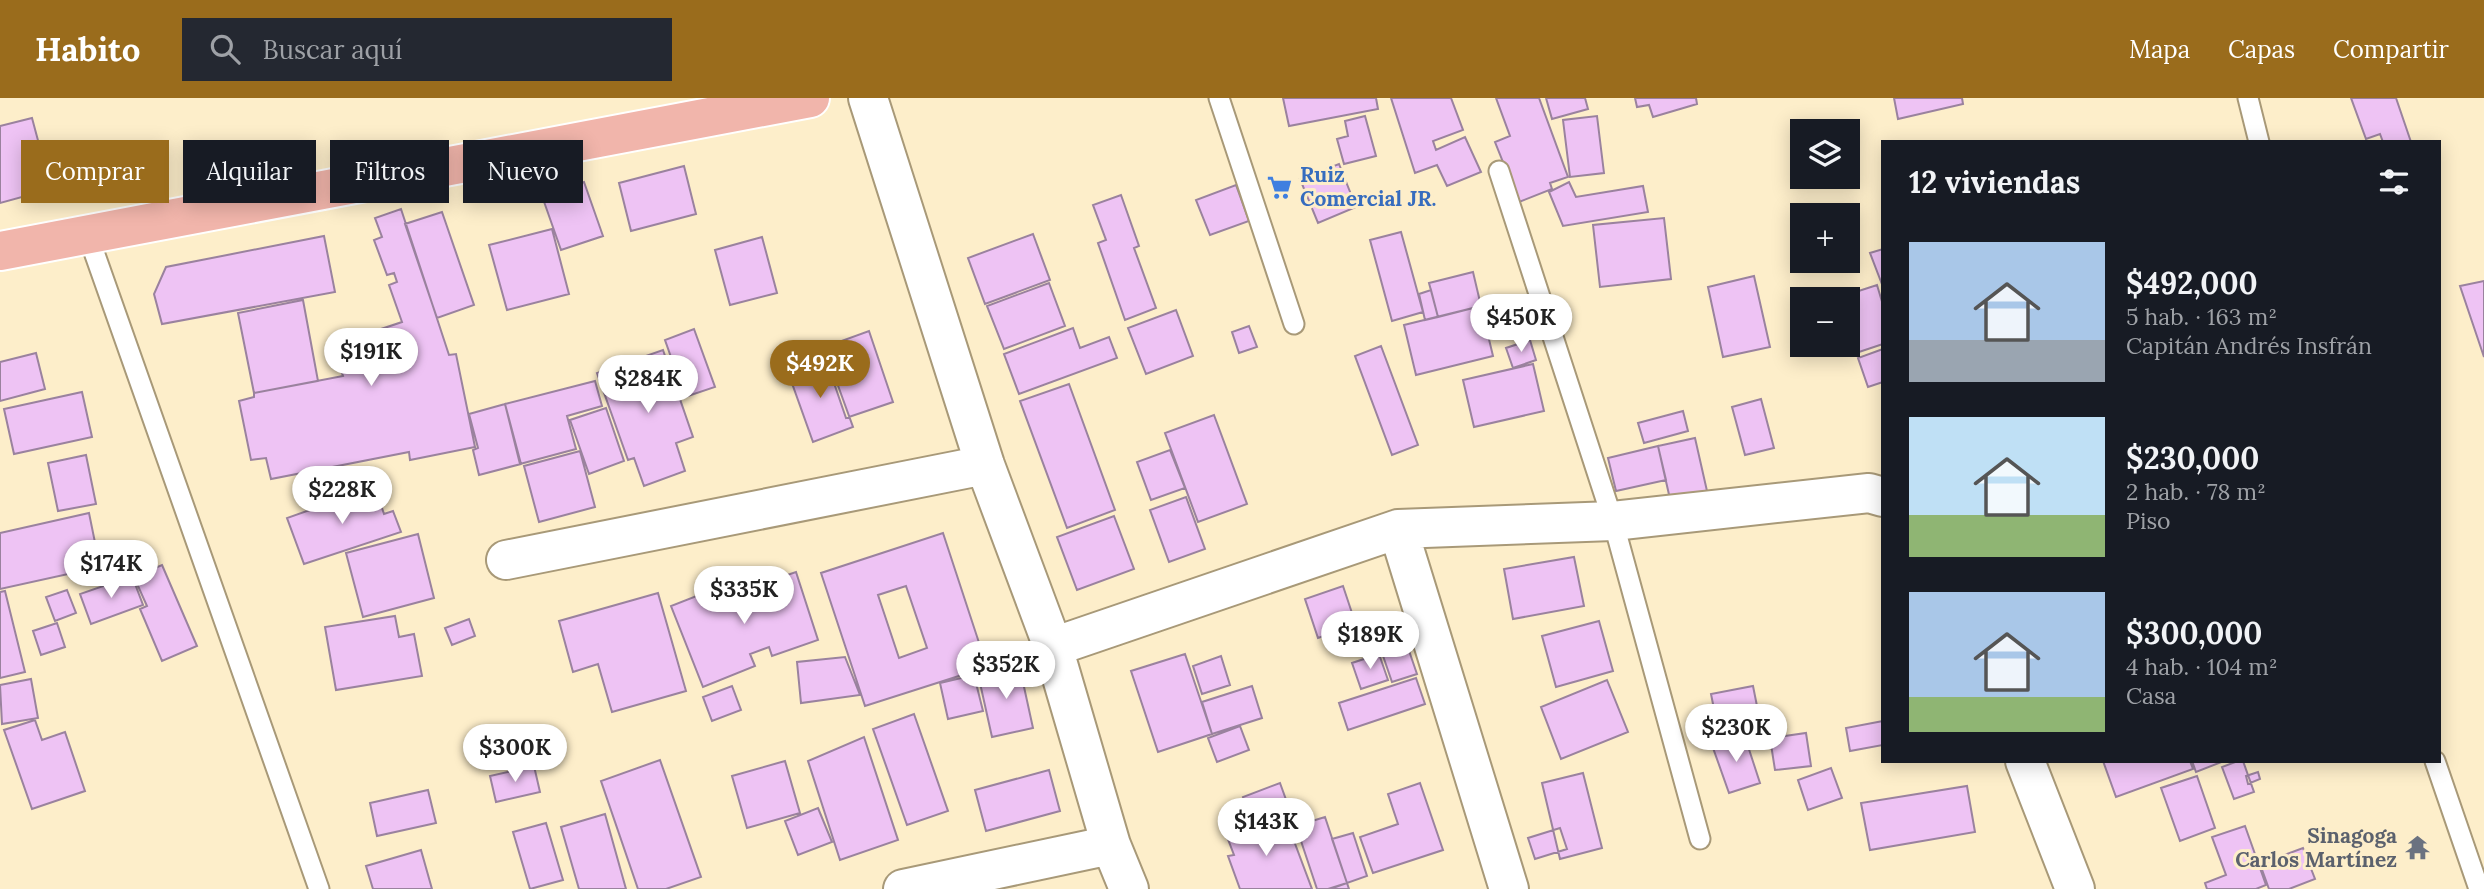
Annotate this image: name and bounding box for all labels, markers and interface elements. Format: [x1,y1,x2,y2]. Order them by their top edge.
search box [182,18,672,81]
text: Habito [35,28,140,70]
icon: search [206,30,244,68]
text: Buscar aquí [262,33,402,66]
text: Mapa [2129,34,2190,65]
text: Capas [2228,34,2295,65]
text: Compartir [2333,34,2449,65]
map controls [1790,119,1860,357]
button: layers [1790,119,1860,189]
chip: Comprar [21,140,169,203]
chip: Alquilar [183,140,316,203]
chip: Filtros [330,140,449,203]
chip: Nuevo [463,140,583,203]
place label: Ruiz Comercial JR. [1300,161,1436,212]
text: 12 viviendas [1909,163,2080,201]
icon: filters [2375,163,2413,201]
supermarket icon: Ruiz Comercial JR. [1266,173,1294,201]
button: + [1790,203,1860,273]
text: $492,000 [2126,264,2258,302]
icon: home [1965,270,2049,354]
button: − [1790,287,1860,357]
pin: $450K [1472,294,1570,354]
text: $450K [1486,302,1556,331]
text: 5 hab. · 163 m² [2126,302,2277,331]
pin: $191K [322,328,420,388]
text: Capitán Andrés Insfrán [2126,331,2372,360]
text: $191K [340,336,402,365]
pin: $492K [771,341,869,400]
text: $492K [786,348,854,377]
pin: $284K [599,356,697,415]
text: $284K [614,363,682,392]
text: $230,000 [2126,439,2259,477]
icon: home [1965,445,2049,529]
pin: $228K [293,466,391,526]
text: $228K [308,474,376,503]
text: 2 hab. · 78 m² [2126,477,2266,506]
text: Piso [2126,506,2171,535]
pin: $174K [62,540,160,600]
text: $174K [80,548,142,577]
pin: $335K [695,566,793,626]
text: $335K [710,574,778,603]
pin: $189K [1321,612,1419,671]
text: $300,000 [2126,614,2262,652]
text: $189K [1337,619,1403,648]
icon: home [1965,620,2049,704]
pin: $352K [957,642,1055,701]
text: $352K [972,649,1040,678]
text: 4 hab. · 104 m² [2126,652,2278,681]
text: Casa [2126,681,2176,710]
pin: $230K [1687,704,1785,764]
text: $230K [1701,712,1771,741]
pin: $300K [466,724,564,784]
text: $300K [479,732,551,761]
pin: $143K [1217,798,1315,858]
text: $143K [1234,806,1298,835]
place label: Sinagoga Carlos Martínez [2235,822,2397,873]
temple icon: Sinagoga Carlos Martínez [2403,834,2431,862]

